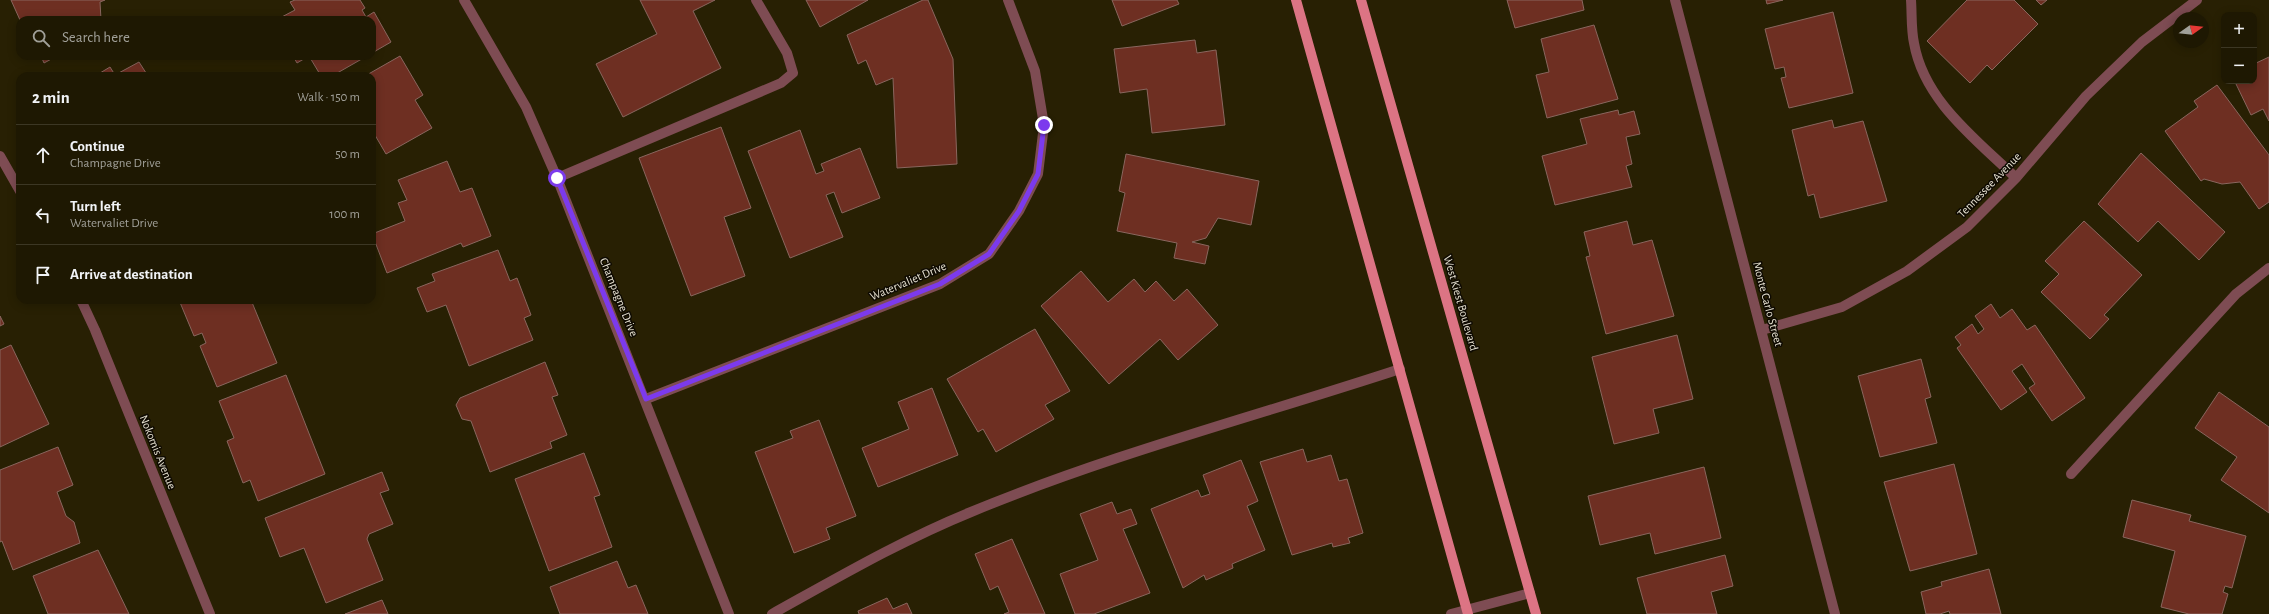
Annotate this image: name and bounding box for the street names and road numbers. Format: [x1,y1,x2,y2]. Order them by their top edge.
street label: Tennessee Avenue [1955,150,2023,220]
street label: West Kiest Boulevard [1442,254,1480,352]
street label: Champagne Drive [598,256,640,338]
street label: Watervaliet Drive [868,260,948,302]
street label: Monte Carlo Street [1751,260,1785,348]
street label: Nokomis Avenue [138,413,178,491]

